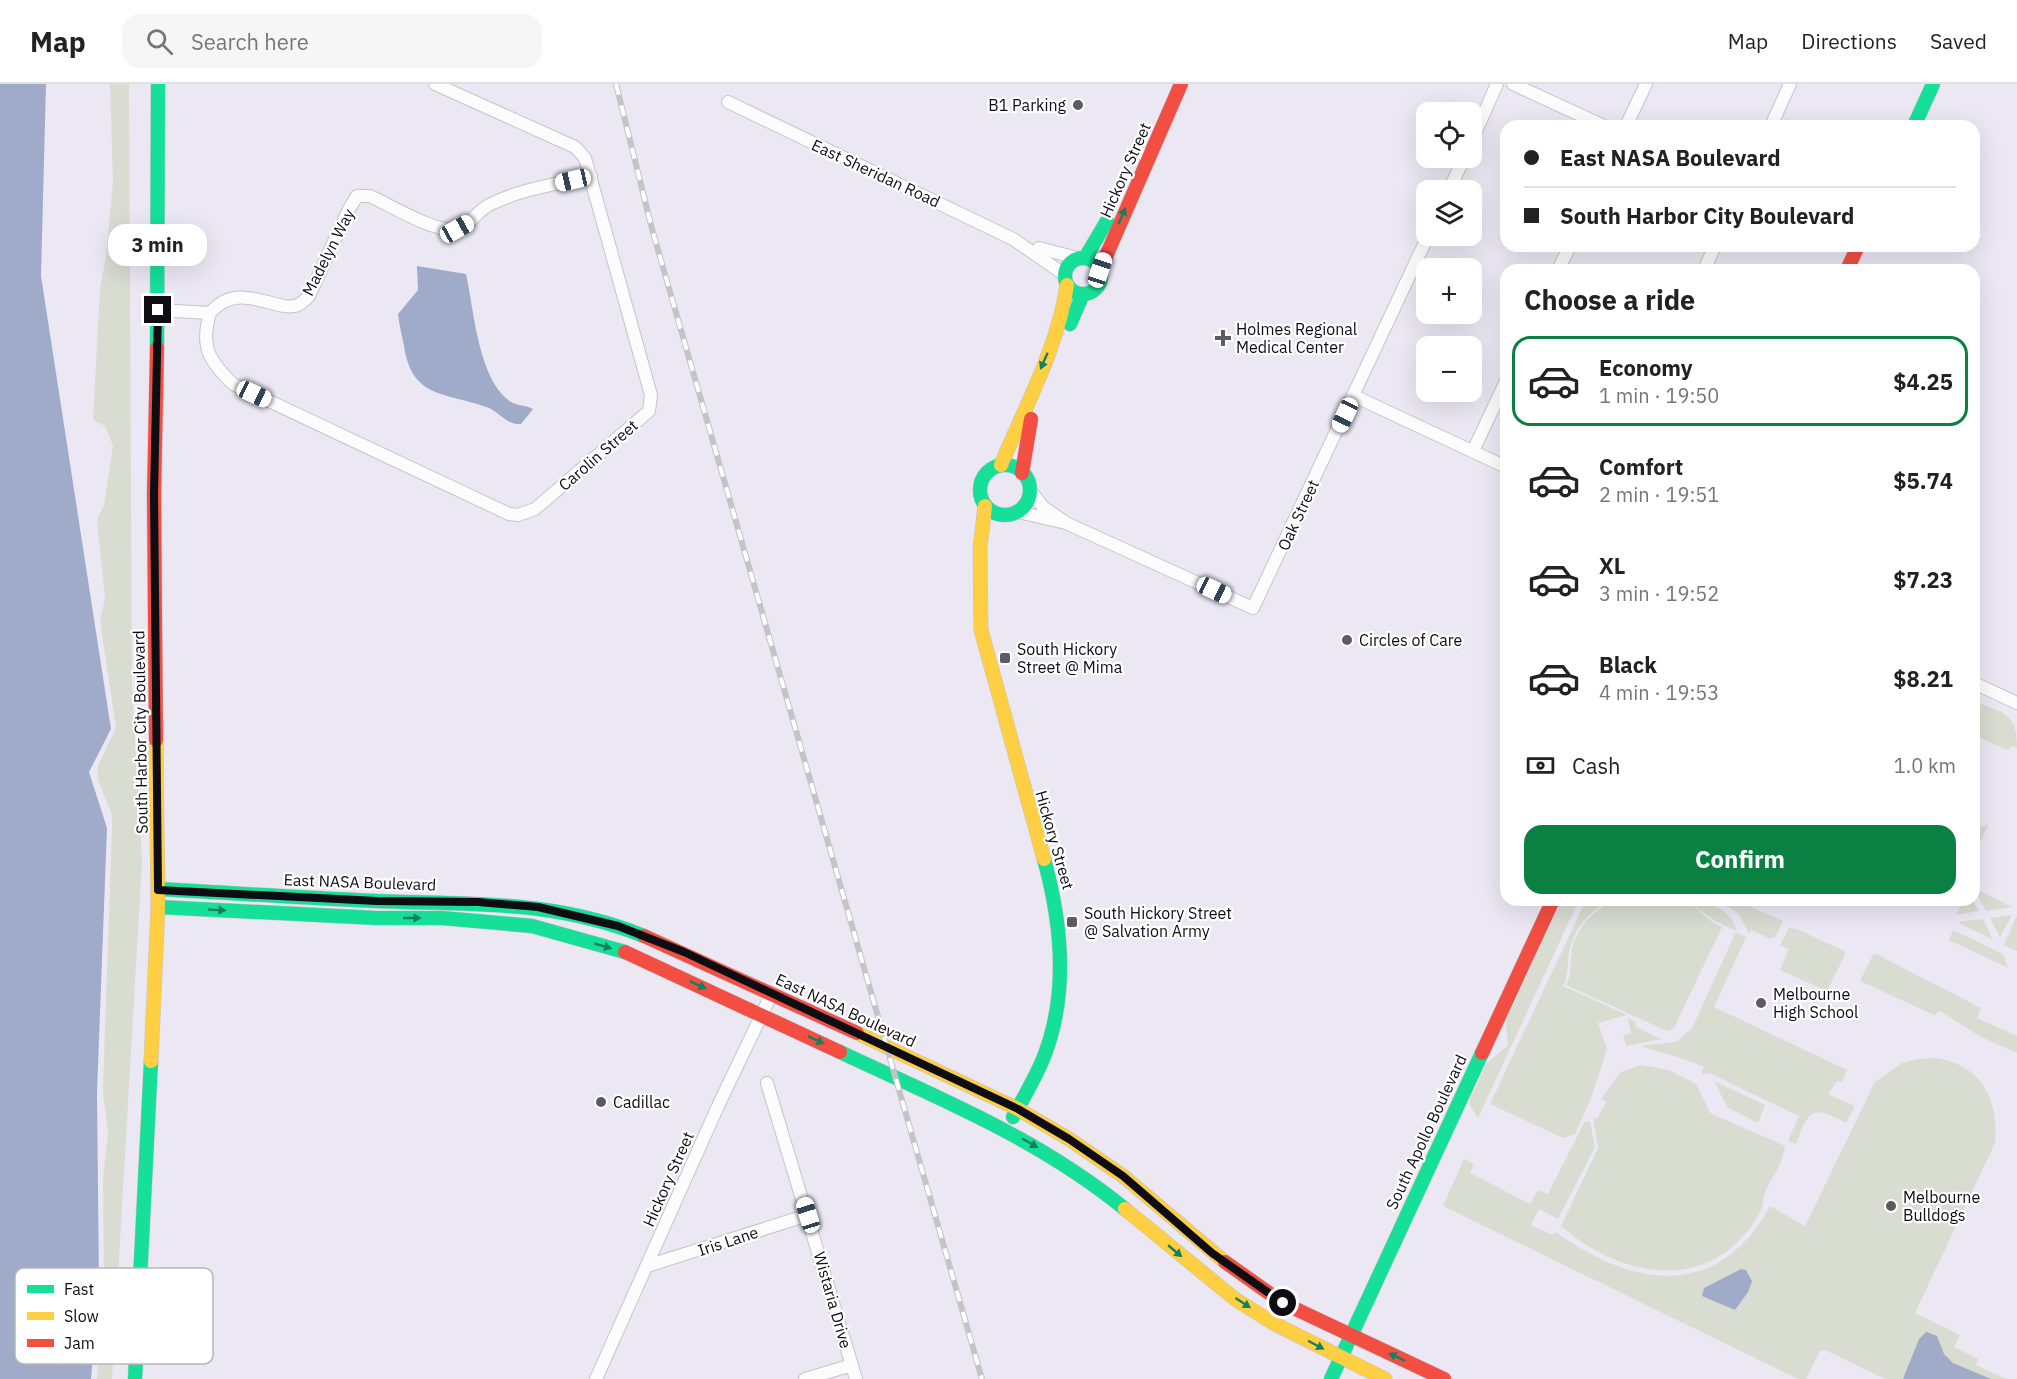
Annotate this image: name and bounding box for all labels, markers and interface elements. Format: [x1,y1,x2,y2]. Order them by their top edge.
search box [122,14,542,68]
text: Map [30,23,86,60]
icon: search [143,25,176,58]
text: Search here [191,27,309,56]
text: Map [1728,27,1768,55]
text: Directions [1801,27,1897,55]
text: Saved [1930,27,1987,55]
place label: B1 Parking [988,95,1067,115]
marker: B1 Parking [1071,98,1085,112]
map controls [1416,102,1482,402]
button: locate [1416,102,1482,168]
street label: Hickory Street [1095,119,1155,221]
street label: East Sheridan Road [809,134,943,212]
text: East NASA Boulevard [1560,143,1781,172]
car [553,167,593,193]
button: layers [1416,180,1482,246]
text: South Harbor City Boulevard [1560,201,1855,230]
street label: Madelyn Way [297,205,359,299]
one-way arrow [1118,207,1127,224]
car [437,212,477,246]
callout: 3 min [108,223,207,265]
text: 3 min [131,231,184,258]
car [1086,250,1114,290]
button: + [1416,258,1482,324]
text: Choose a ride [1524,282,1695,317]
route end [144,296,171,323]
place label: Holmes Regional Medical Center [1236,319,1357,357]
marker: Holmes Regional Medical Center [1214,329,1232,347]
button: − [1416,336,1482,402]
one-way arrow [1039,352,1049,370]
text: Economy [1599,353,1693,382]
icon: car [1527,354,1581,408]
text: $4.25 [1893,367,1953,396]
car [234,378,274,410]
text: 1 min · 19:50 [1599,382,1719,409]
car [1329,395,1361,435]
street label: Carolin Street [554,415,642,495]
text: Comfort [1599,452,1683,481]
icon: car [1527,453,1581,507]
text: $5.74 [1893,466,1953,495]
street label: Oak Street [1273,476,1323,554]
text: 2 min · 19:51 [1599,481,1719,508]
text: XL [1599,551,1625,580]
icon: car [1527,552,1581,606]
text: $7.23 [1893,565,1953,594]
car [1194,574,1234,606]
text: 3 min · 19:52 [1599,580,1719,607]
street label: South Harbor City Boulevard [128,630,152,834]
place label: Circles of Care [1359,630,1463,650]
marker: Circles of Care [1340,633,1354,647]
place label: South Hickory Street @ Mima [1017,639,1123,677]
text: Black [1599,650,1657,679]
marker: South Hickory Street @ Mima [998,651,1012,665]
icon: car [1527,651,1581,705]
text: $8.21 [1893,664,1953,693]
text: 4 min · 19:53 [1599,679,1719,706]
icon: cash [1524,749,1557,782]
text: Cash [1572,751,1621,780]
text: 1.0 km [1894,752,1956,779]
street label: Hickory Street [1031,788,1079,892]
button: Confirm [1524,825,1956,894]
street label: East NASA Boulevard [283,869,437,895]
place label: South Hickory Street @ Salvation Army [1084,903,1232,941]
one-way arrow [207,905,226,914]
one-way arrow [402,913,421,923]
marker: South Hickory Street @ Salvation Army [1065,915,1079,929]
one-way arrow [595,942,613,951]
street label: East NASA Boulevard [773,969,919,1051]
one-way arrow [690,981,707,990]
place label: Melbourne High School [1773,984,1858,1022]
marker: Melbourne High School [1754,996,1768,1010]
one-way arrow [807,1035,825,1045]
street label: South Apollo Boulevard [1381,1051,1471,1213]
place label: Cadillac [613,1092,670,1112]
marker: Cadillac [594,1095,608,1109]
street label: Hickory Street [638,1128,698,1230]
one-way arrow [1021,1137,1038,1147]
place label: Melbourne Bulldogs [1903,1187,1980,1225]
car [794,1195,822,1235]
marker: Melbourne Bulldogs [1884,1199,1898,1213]
street label: Iris Lane [695,1222,761,1260]
one-way arrow [1167,1244,1182,1257]
street label: Wistaria Drive [810,1249,856,1351]
legend [15,1268,213,1364]
text: Fast [64,1279,94,1299]
route start [1269,1289,1296,1316]
one-way arrow [1235,1298,1251,1309]
text: Slow [64,1306,99,1326]
text: Jam [64,1333,95,1353]
one-way arrow [1307,1340,1324,1350]
one-way arrow [1389,1352,1406,1361]

